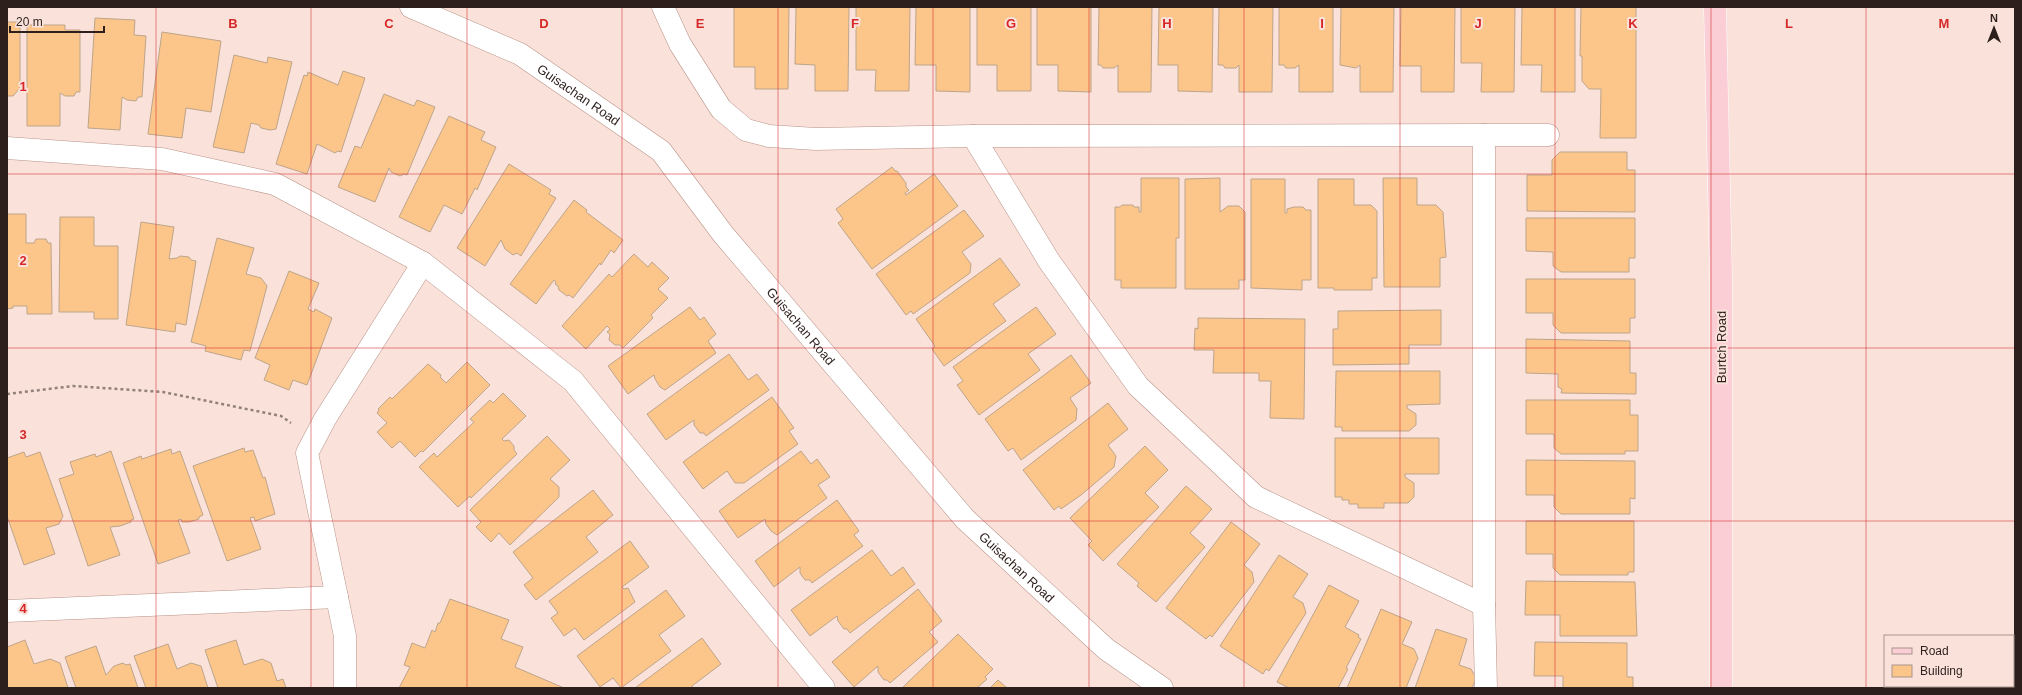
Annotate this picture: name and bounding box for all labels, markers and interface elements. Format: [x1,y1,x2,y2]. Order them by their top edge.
scale bar [10,8,104,34]
north arrow [1974,8,2014,48]
text: N [1990,12,1998,24]
text: 20 m [16,15,43,29]
text: B [228,16,238,31]
text: C [384,16,394,31]
text: D [539,16,549,31]
text: E [696,16,705,31]
text: F [851,16,859,31]
text: G [1006,16,1016,31]
text: H [1162,16,1172,31]
text: I [1320,16,1324,31]
text: J [1474,16,1482,31]
text: K [1628,16,1638,31]
text: L [1785,16,1793,31]
text: M [1939,16,1949,31]
street label: Guisachan Road [534,61,623,128]
text: 1 [19,79,27,94]
text: 2 [19,253,27,268]
street label: Guisachan Road [764,284,838,368]
street label: Burtch Road [1714,311,1729,383]
text: 3 [19,427,27,442]
street label: Guisachan Road [976,529,1057,606]
text: 4 [19,601,27,616]
legend [1884,635,2014,687]
text: Road [1920,644,1949,658]
text: Building [1920,664,1963,678]

